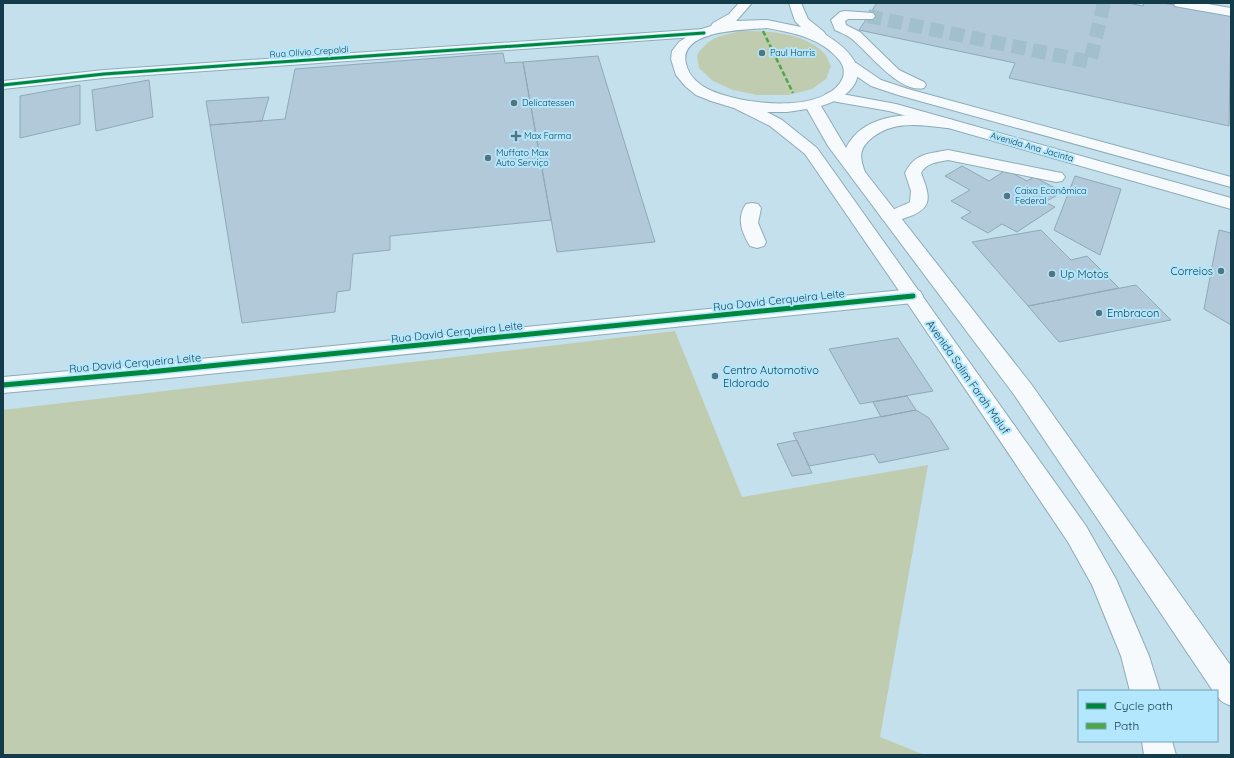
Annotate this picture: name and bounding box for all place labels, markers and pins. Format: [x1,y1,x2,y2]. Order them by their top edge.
place label: Paul Harris [770,47,815,58]
marker: Paul Harris [757,48,767,58]
place label: Delicatessen [522,97,575,108]
marker: Delicatessen [509,98,519,108]
place label: Max Farma [524,130,571,141]
marker: Max Farma [511,131,521,141]
place label: Muffato Max Auto Serviço [496,147,549,168]
marker: Muffato Max Auto Serviço [483,153,493,163]
place label: Caixa Econômica Federal [1015,185,1087,206]
marker: Caixa Econômica Federal [1002,191,1012,201]
place label: Correios [1171,264,1213,278]
marker: Correios [1216,266,1226,276]
place label: Up Motos [1060,267,1109,281]
marker: Up Motos [1047,269,1057,279]
place label: Embracon [1107,306,1159,320]
marker: Embracon [1094,308,1104,318]
place label: Centro Automotivo Eldorado [723,363,819,390]
marker: Centro Automotivo Eldorado [710,371,720,381]

